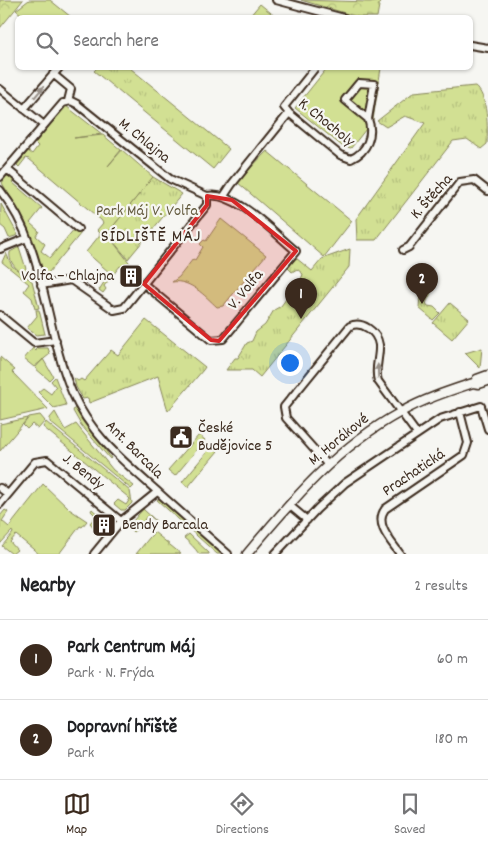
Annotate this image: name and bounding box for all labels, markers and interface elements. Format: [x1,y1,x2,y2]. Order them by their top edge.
search box [15,15,473,70]
icon: search [33,29,61,57]
text: Search here [73,29,159,56]
one-way arrow [33,86,44,99]
street label: K. Chocholy [293,93,360,153]
street label: M. Chlajna [113,113,175,170]
street label: K. Štěcha [405,169,459,225]
park label: Park Máj V. Volfa [96,200,198,223]
district label: SÍDLIŠTĚ MÁJ [101,225,201,250]
building icon: Volfa – Chlajna [118,263,144,289]
pin: 2 [406,263,438,304]
place label: Volfa – Chlajna [21,265,114,288]
street label: V. Volfa [223,265,270,315]
pin: 1 [285,278,317,319]
your location [277,350,303,376]
one-way arrow [373,362,381,378]
street label: M. Horákové [304,408,374,472]
street label: Ant. Barcala [99,415,169,485]
place label: České Budějovice 5 [198,417,272,458]
public building icon: České Budějovice 5 [168,424,194,450]
street label: Prachatická [378,443,450,503]
street label: J. Bendy [57,448,109,496]
building icon: Bendy Barcala [91,512,117,538]
place label: Bendy Barcala [122,514,208,537]
text: Nearby [20,572,75,602]
text: 2 results [414,575,468,598]
text: Park Centrum Máj [67,635,196,662]
text: 1 [34,648,38,671]
text: 60 m [437,648,468,671]
text: Park · N. Frýda [67,662,154,685]
text: Dopravní hřiště [67,715,177,742]
text: 2 [33,728,40,751]
text: 180 m [435,728,468,751]
text: Park [67,742,94,765]
tab: Map [63,790,91,840]
tab: Directions [216,790,269,840]
tab: Saved [394,790,425,840]

